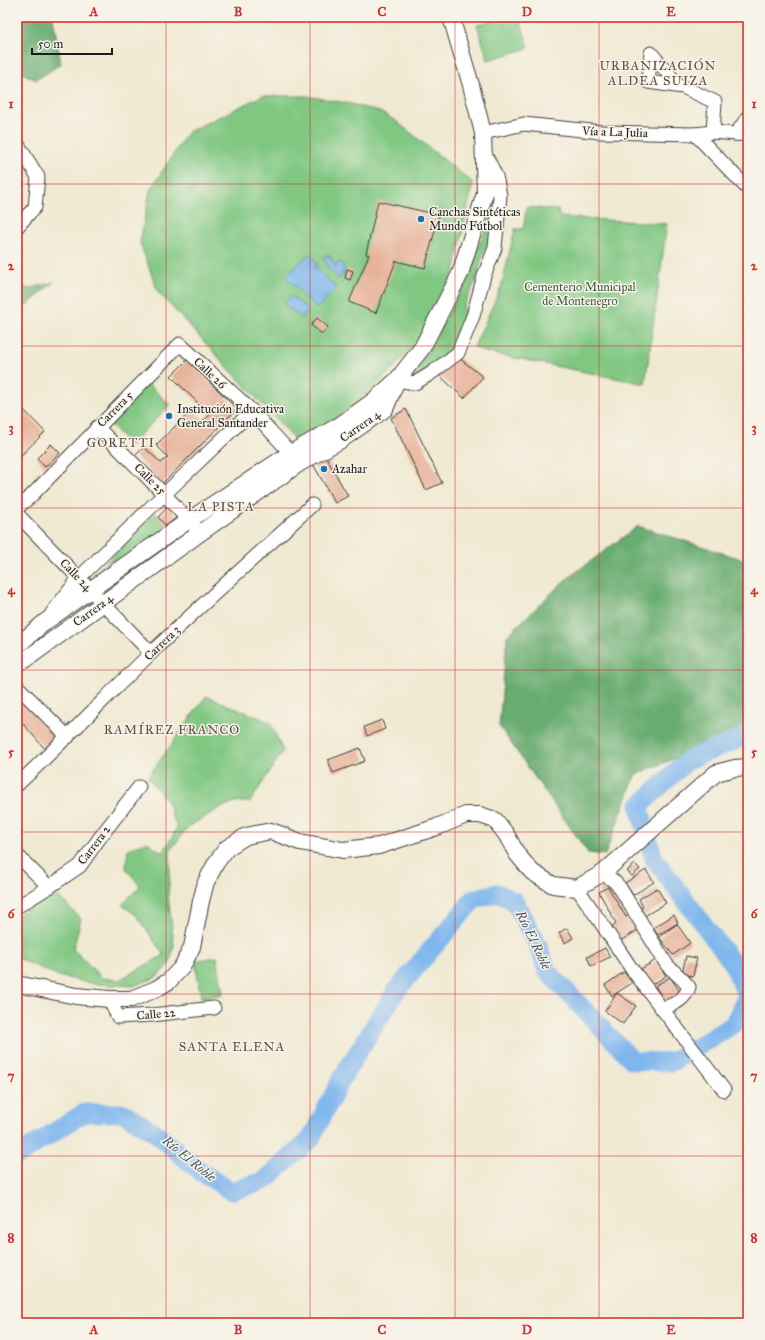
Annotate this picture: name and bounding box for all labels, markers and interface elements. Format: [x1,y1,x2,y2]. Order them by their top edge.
text: A [89,4,99,20]
text: B [234,4,243,20]
text: C [378,4,387,20]
text: D [522,4,532,20]
text: E [666,4,676,20]
scale bar [32,30,112,56]
text: 50 m [38,37,63,51]
district label: URBANIZACIÓN ALDEA SUIZA [600,57,716,89]
text: 1 [8,96,14,112]
text: 1 [751,96,757,112]
street label: Vía a La Julia [581,124,649,141]
place label: Canchas Sintéticas Mundo Fútbol [429,205,520,233]
marker: Canchas Sintéticas Mundo Fútbol [416,214,426,224]
text: 2 [8,258,15,274]
text: 2 [751,258,758,274]
park label: Cementerio Municipal de Montenegro [524,280,636,309]
street label: Calle 26 [191,354,230,392]
street label: Carrera 5 [94,388,136,430]
place label: Institución Educativa General Santander [177,402,285,430]
street label: Carrera 4 [337,407,383,445]
marker: Institución Educativa General Santander [164,411,174,421]
text: 3 [8,420,14,436]
text: 3 [751,420,757,436]
district label: GORETTI [87,435,155,451]
street label: Calle 25 [131,460,169,498]
place label: Azahar [331,462,367,476]
marker: Azahar [319,464,329,474]
district label: LA PISTA [187,499,255,515]
street label: Calle 24 [57,556,95,594]
text: 4 [7,582,15,598]
text: 4 [750,582,758,598]
street label: Carrera 4 [70,591,116,629]
street label: Carrera 3 [141,623,183,663]
district label: RAMÍREZ FRANCO [104,721,240,738]
text: 5 [8,744,15,760]
text: 5 [751,744,758,760]
street label: Carrera 2 [75,823,113,867]
text: 6 [8,906,16,922]
text: 6 [751,906,759,922]
water label: Río El Roble [511,907,555,973]
street label: Calle 22 [136,1005,176,1023]
district label: SANTA ELENA [179,1039,285,1055]
text: 7 [8,1068,15,1084]
text: 7 [751,1068,758,1084]
water label: Río El Roble [158,1132,220,1186]
text: 8 [8,1230,15,1246]
text: 8 [751,1230,758,1246]
text: A [89,1322,99,1338]
text: B [234,1322,243,1338]
text: C [378,1322,387,1338]
text: D [522,1322,532,1338]
text: E [666,1322,676,1338]

